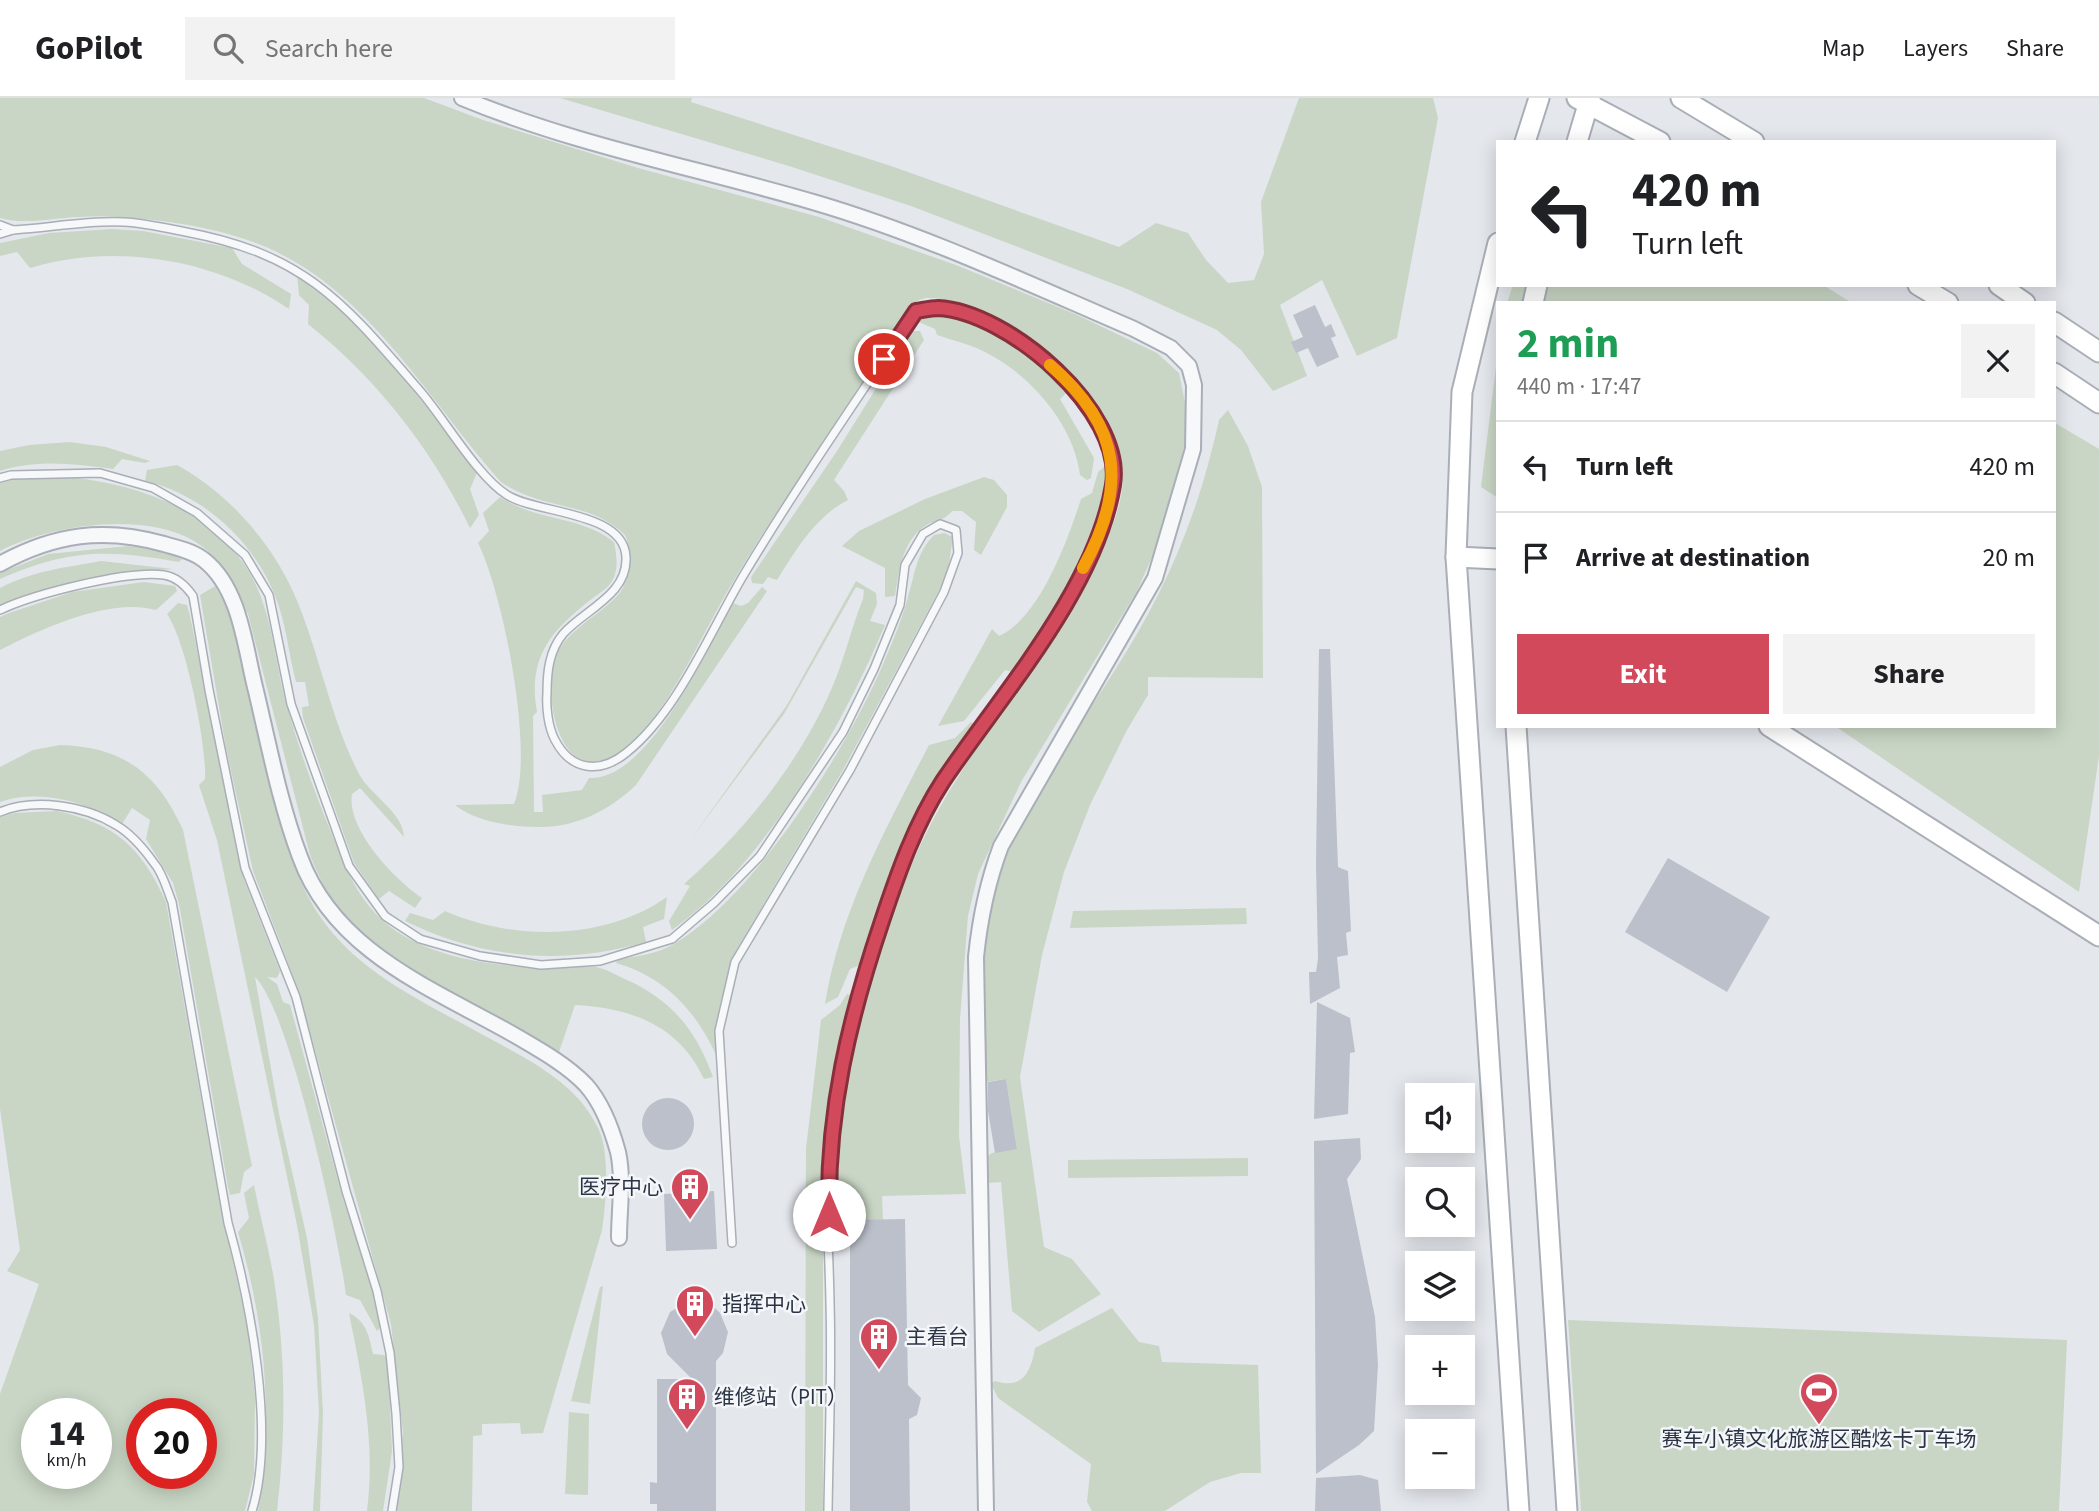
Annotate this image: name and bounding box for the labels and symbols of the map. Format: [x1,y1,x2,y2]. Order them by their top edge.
pin [854,329,914,389]
building icon: 医疗中心 [669,1166,711,1221]
place label: 医疗中心 [579,1172,663,1202]
position arrow [792,1178,866,1252]
building icon: 指挥中心 [674,1283,716,1338]
place label: 指挥中心 [722,1289,806,1319]
building icon: 主看台 [858,1316,900,1371]
place label: 主看台 [906,1322,969,1352]
sports icon: 赛车小镇文化旅游区酷炫卡丁车场 [1798,1371,1840,1426]
building icon: 维修站（PIT） [666,1376,708,1431]
place label: 维修站（PIT） [714,1382,848,1412]
speed limit sign: 20 [126,1398,217,1489]
place label: 赛车小镇文化旅游区酷炫卡丁车场 [1662,1424,1977,1454]

